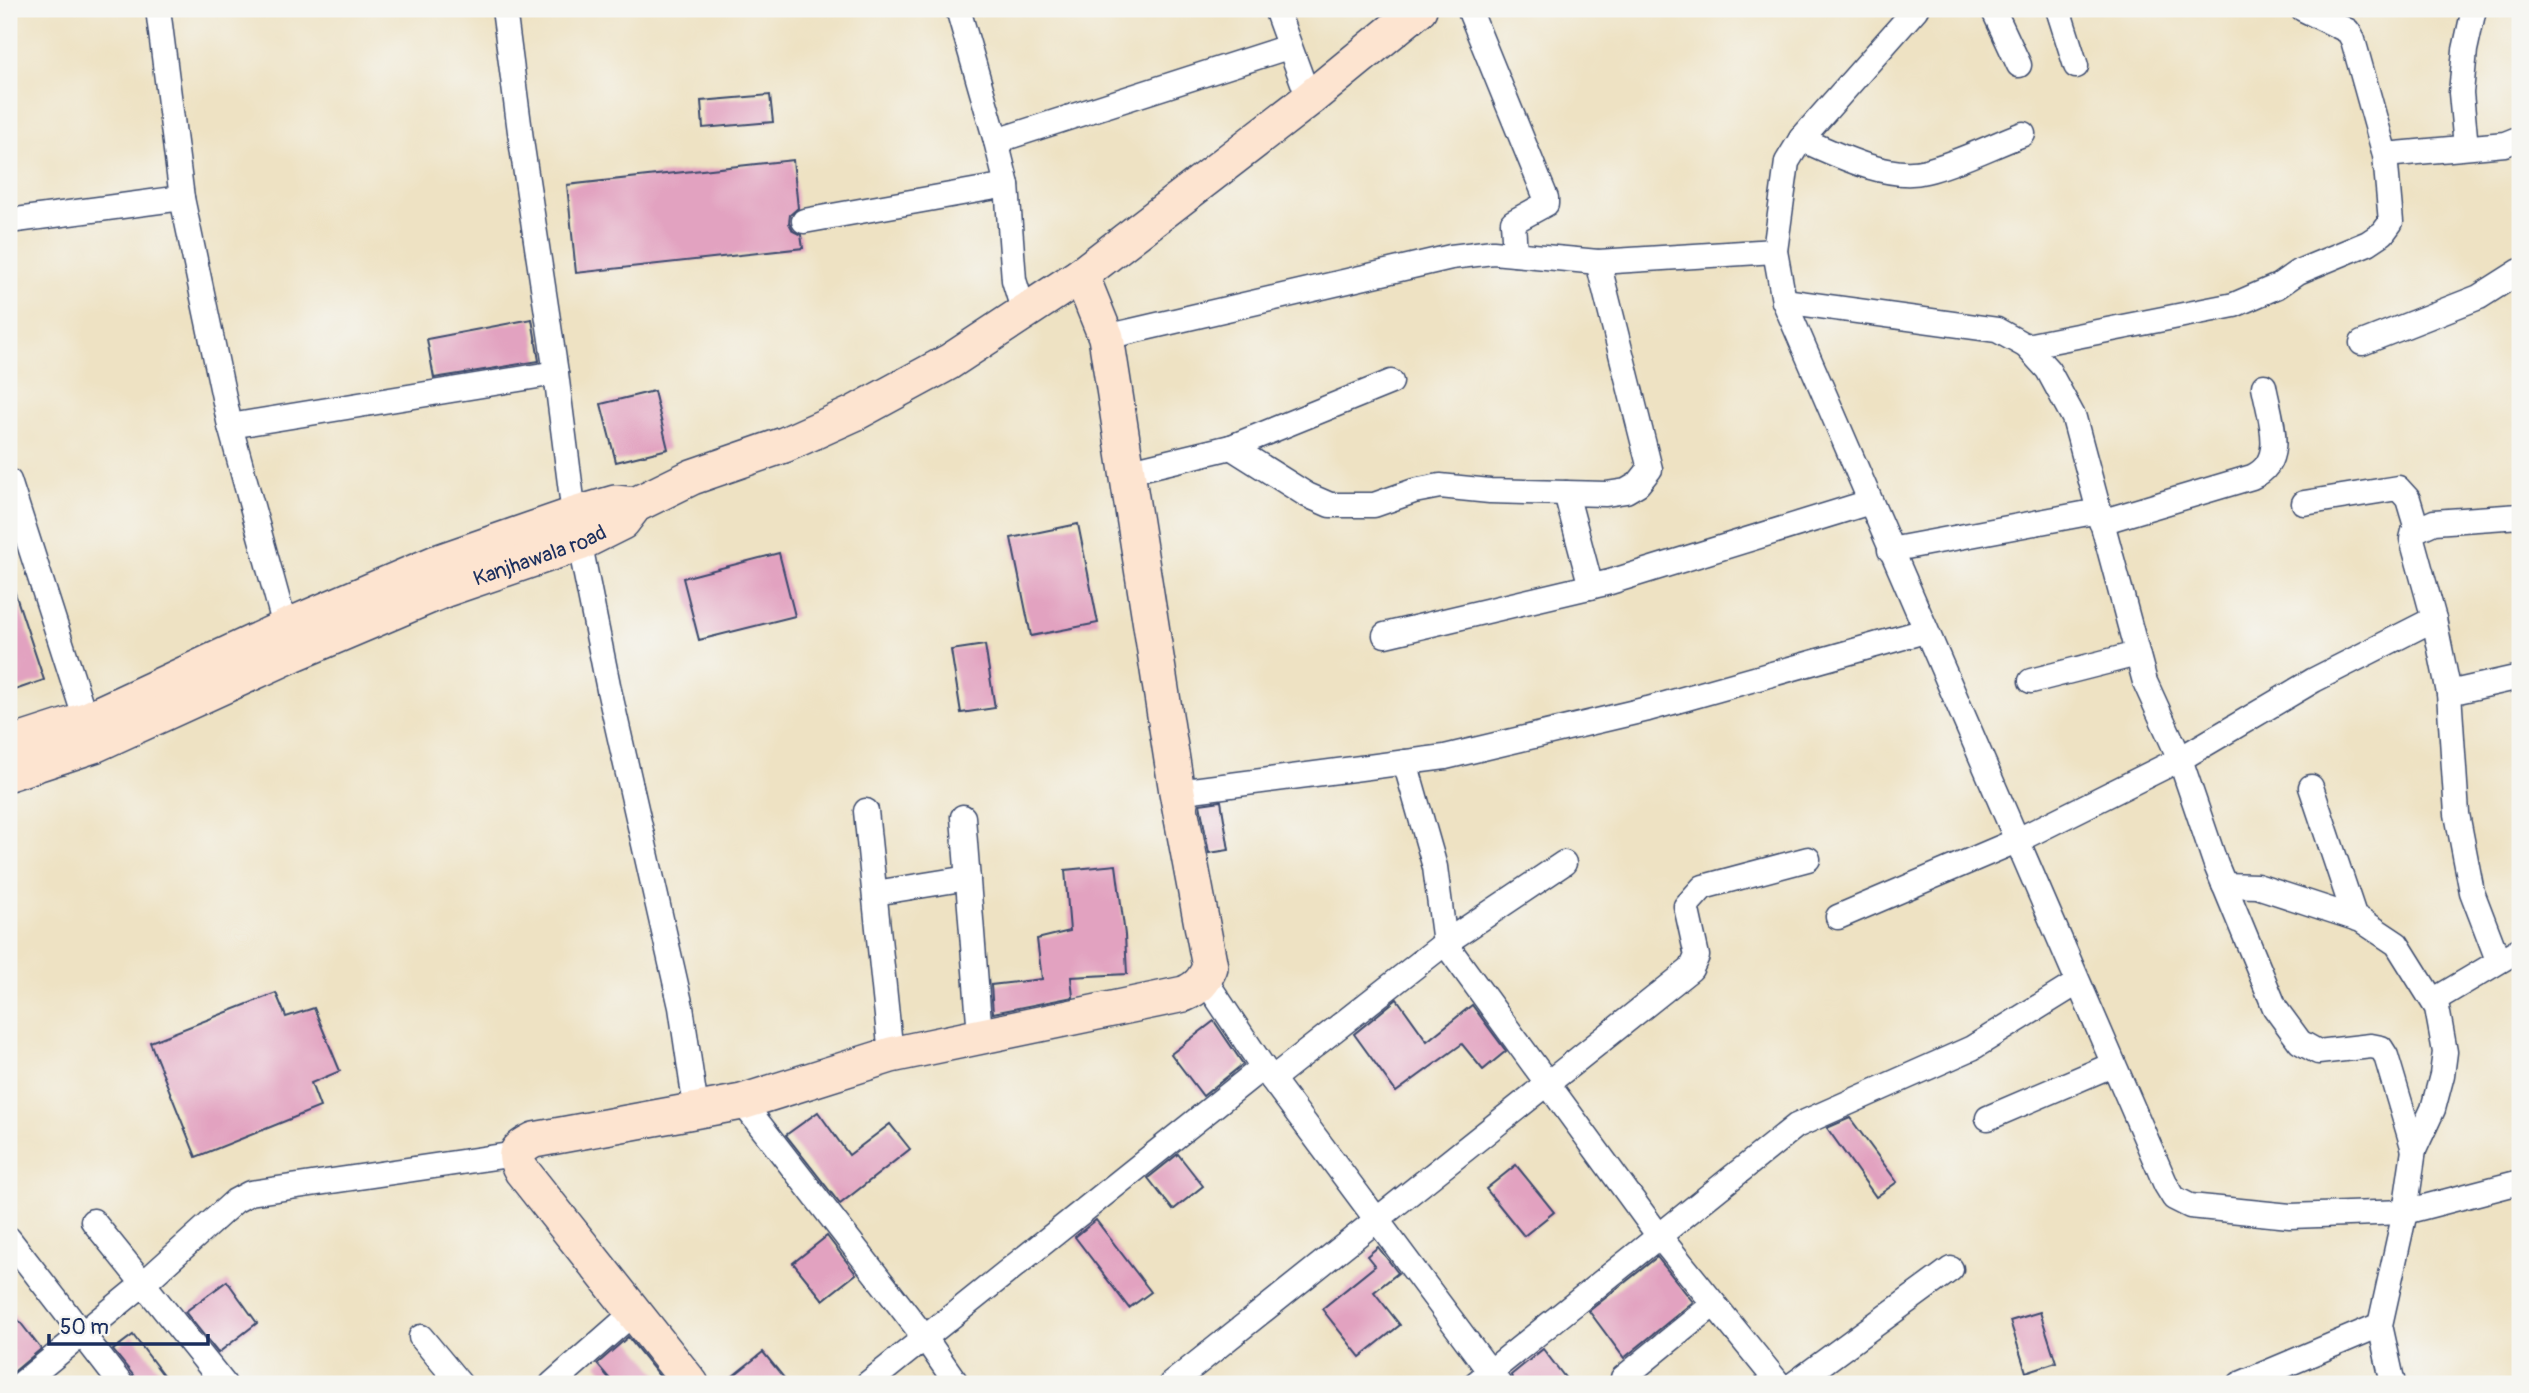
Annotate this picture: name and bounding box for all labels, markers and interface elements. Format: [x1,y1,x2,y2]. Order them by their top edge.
street label: Kanjhawala road [470,519,611,592]
scale bar [49,1302,208,1346]
text: 50 m [60,1314,109,1341]

